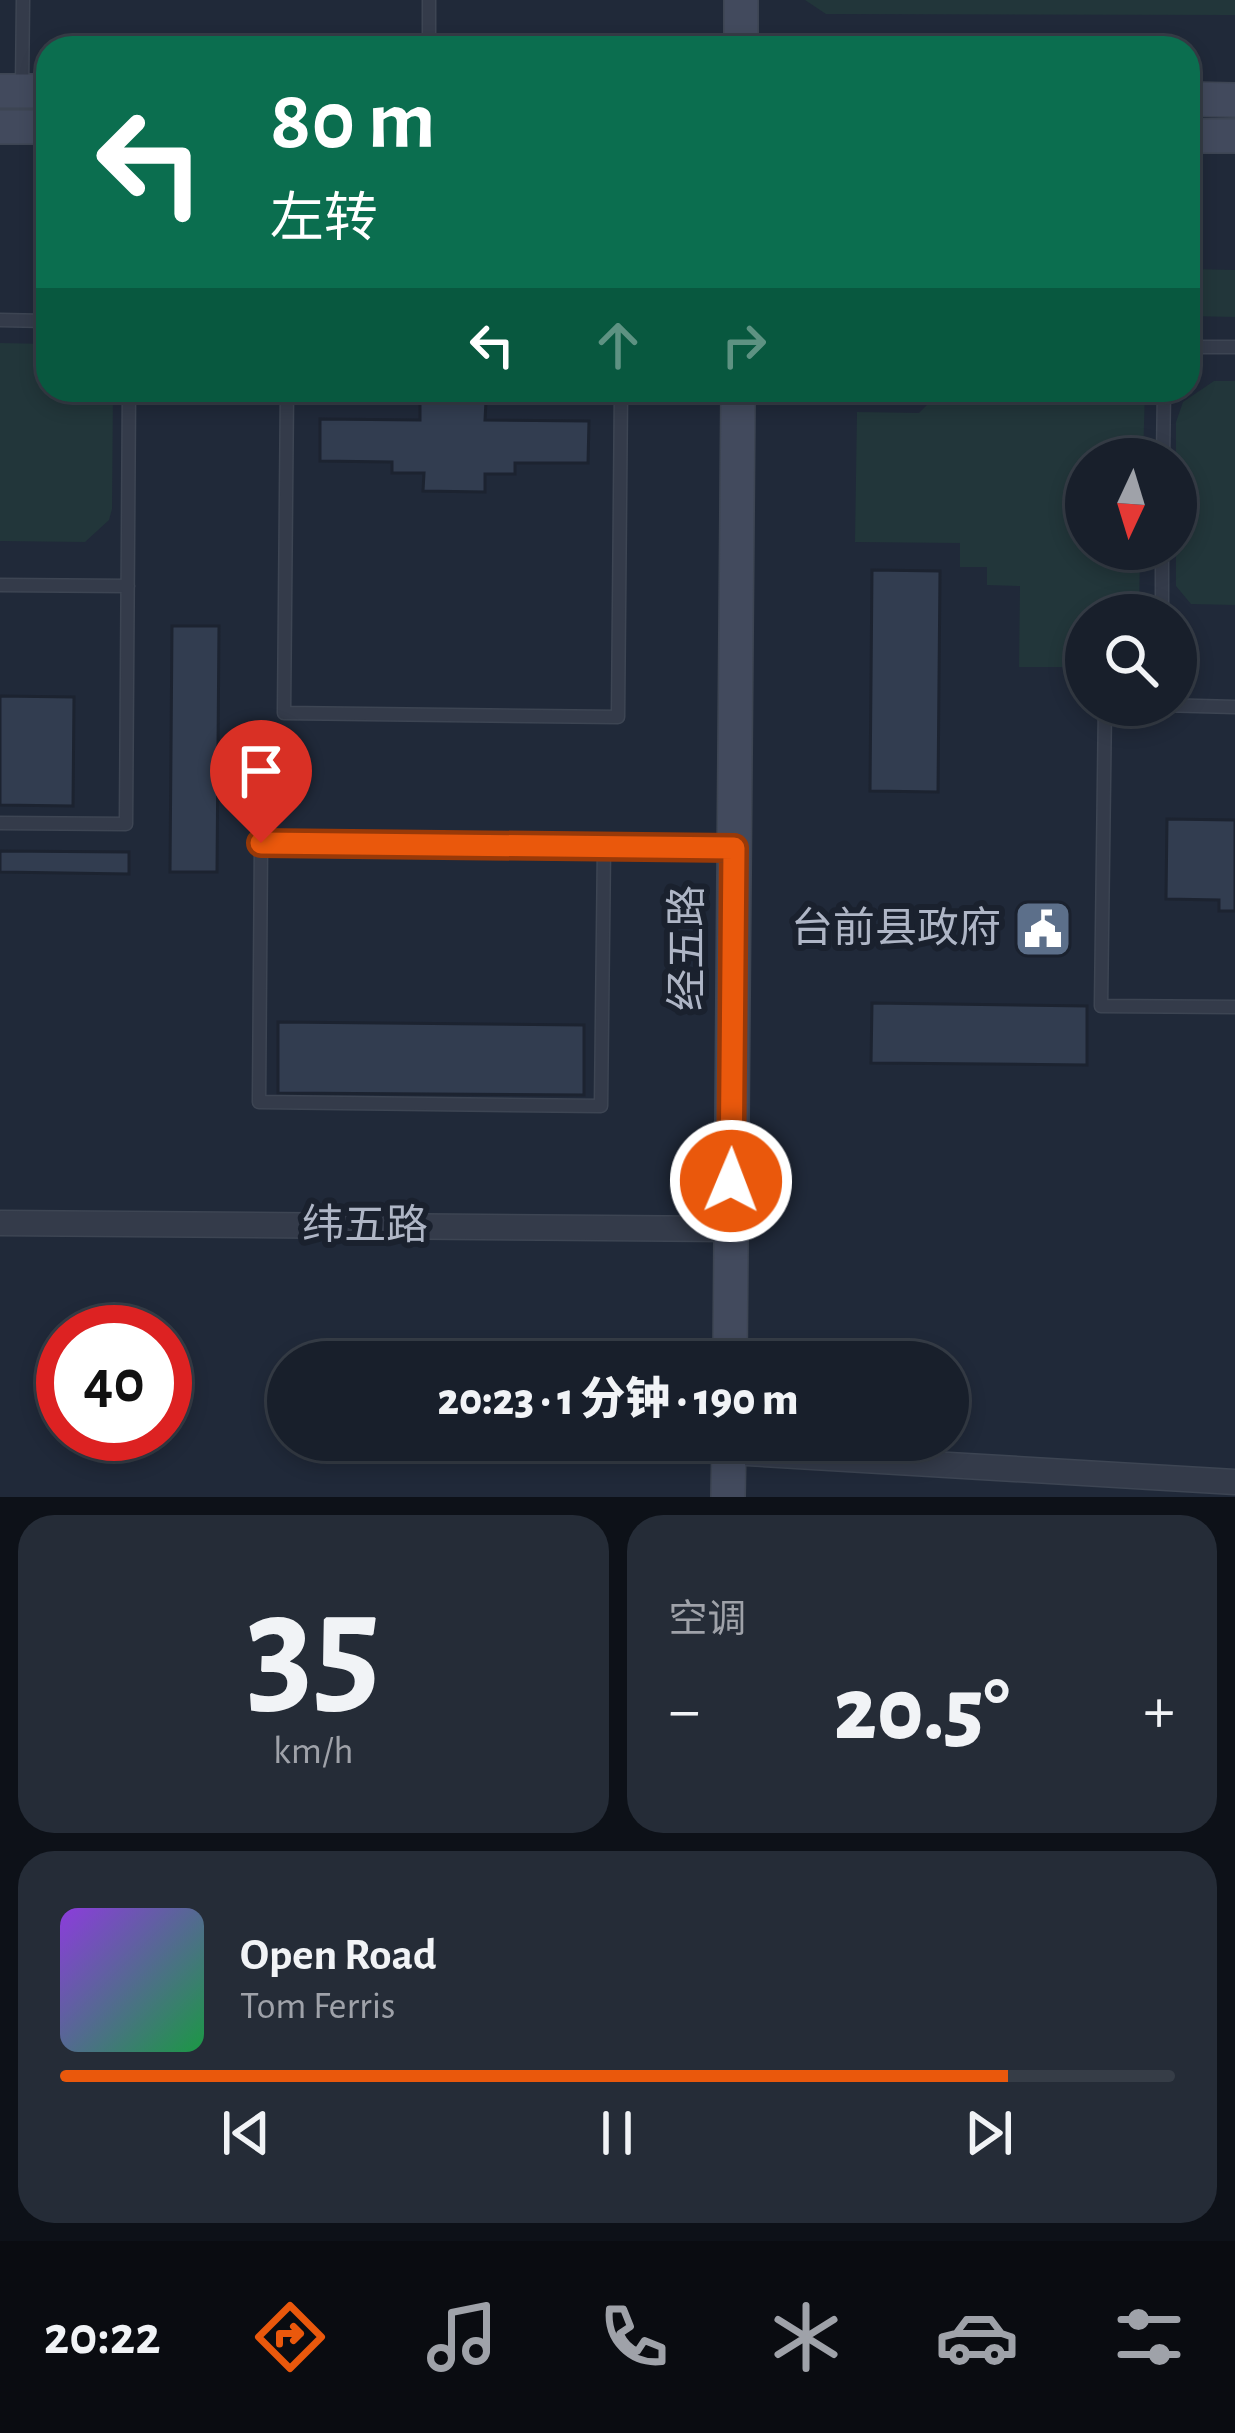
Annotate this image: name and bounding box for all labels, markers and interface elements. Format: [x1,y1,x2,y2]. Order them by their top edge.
text: 80 m [270,80,436,164]
icon: left [72,84,228,240]
text: 左转 [270,193,378,247]
icon: left [459,312,525,378]
icon: ahead [585,312,651,378]
icon: right [711,312,777,378]
north arrow [1065,438,1197,570]
map controls [1065,438,1197,726]
button: search [1065,594,1197,726]
pin [210,720,312,843]
icon: arrive [228,738,294,804]
street label: 经五路 [665,885,709,1011]
public building icon: 台前县政府 [1012,898,1074,960]
place label: 台前县政府 [791,906,1001,950]
position arrow [668,1118,794,1244]
street label: 纬五路 [302,1203,428,1247]
speed limit sign: 40 [36,1305,192,1461]
text: 20:23 · 1 分钟 · 190 m [437,1378,799,1423]
text: 35 [246,1572,381,1728]
text: 空调 [669,1601,747,1640]
text: 20.5° [834,1666,1010,1756]
text: − [669,1678,700,1744]
text: + [1143,1678,1175,1744]
text: km/h [273,1732,353,1771]
text: Open Road [240,1933,437,1978]
text: Tom Ferris [240,1987,396,2026]
icon: previous [213,2100,279,2166]
icon: pause [584,2100,650,2166]
icon: next [956,2100,1022,2166]
icon: directions [248,2295,332,2379]
icon: music [420,2295,504,2379]
icon: phone [592,2295,676,2379]
icon: climate [764,2295,848,2379]
icon: car [935,2295,1019,2379]
icon: filters [1107,2295,1191,2379]
text: 20:22 [44,2310,161,2364]

